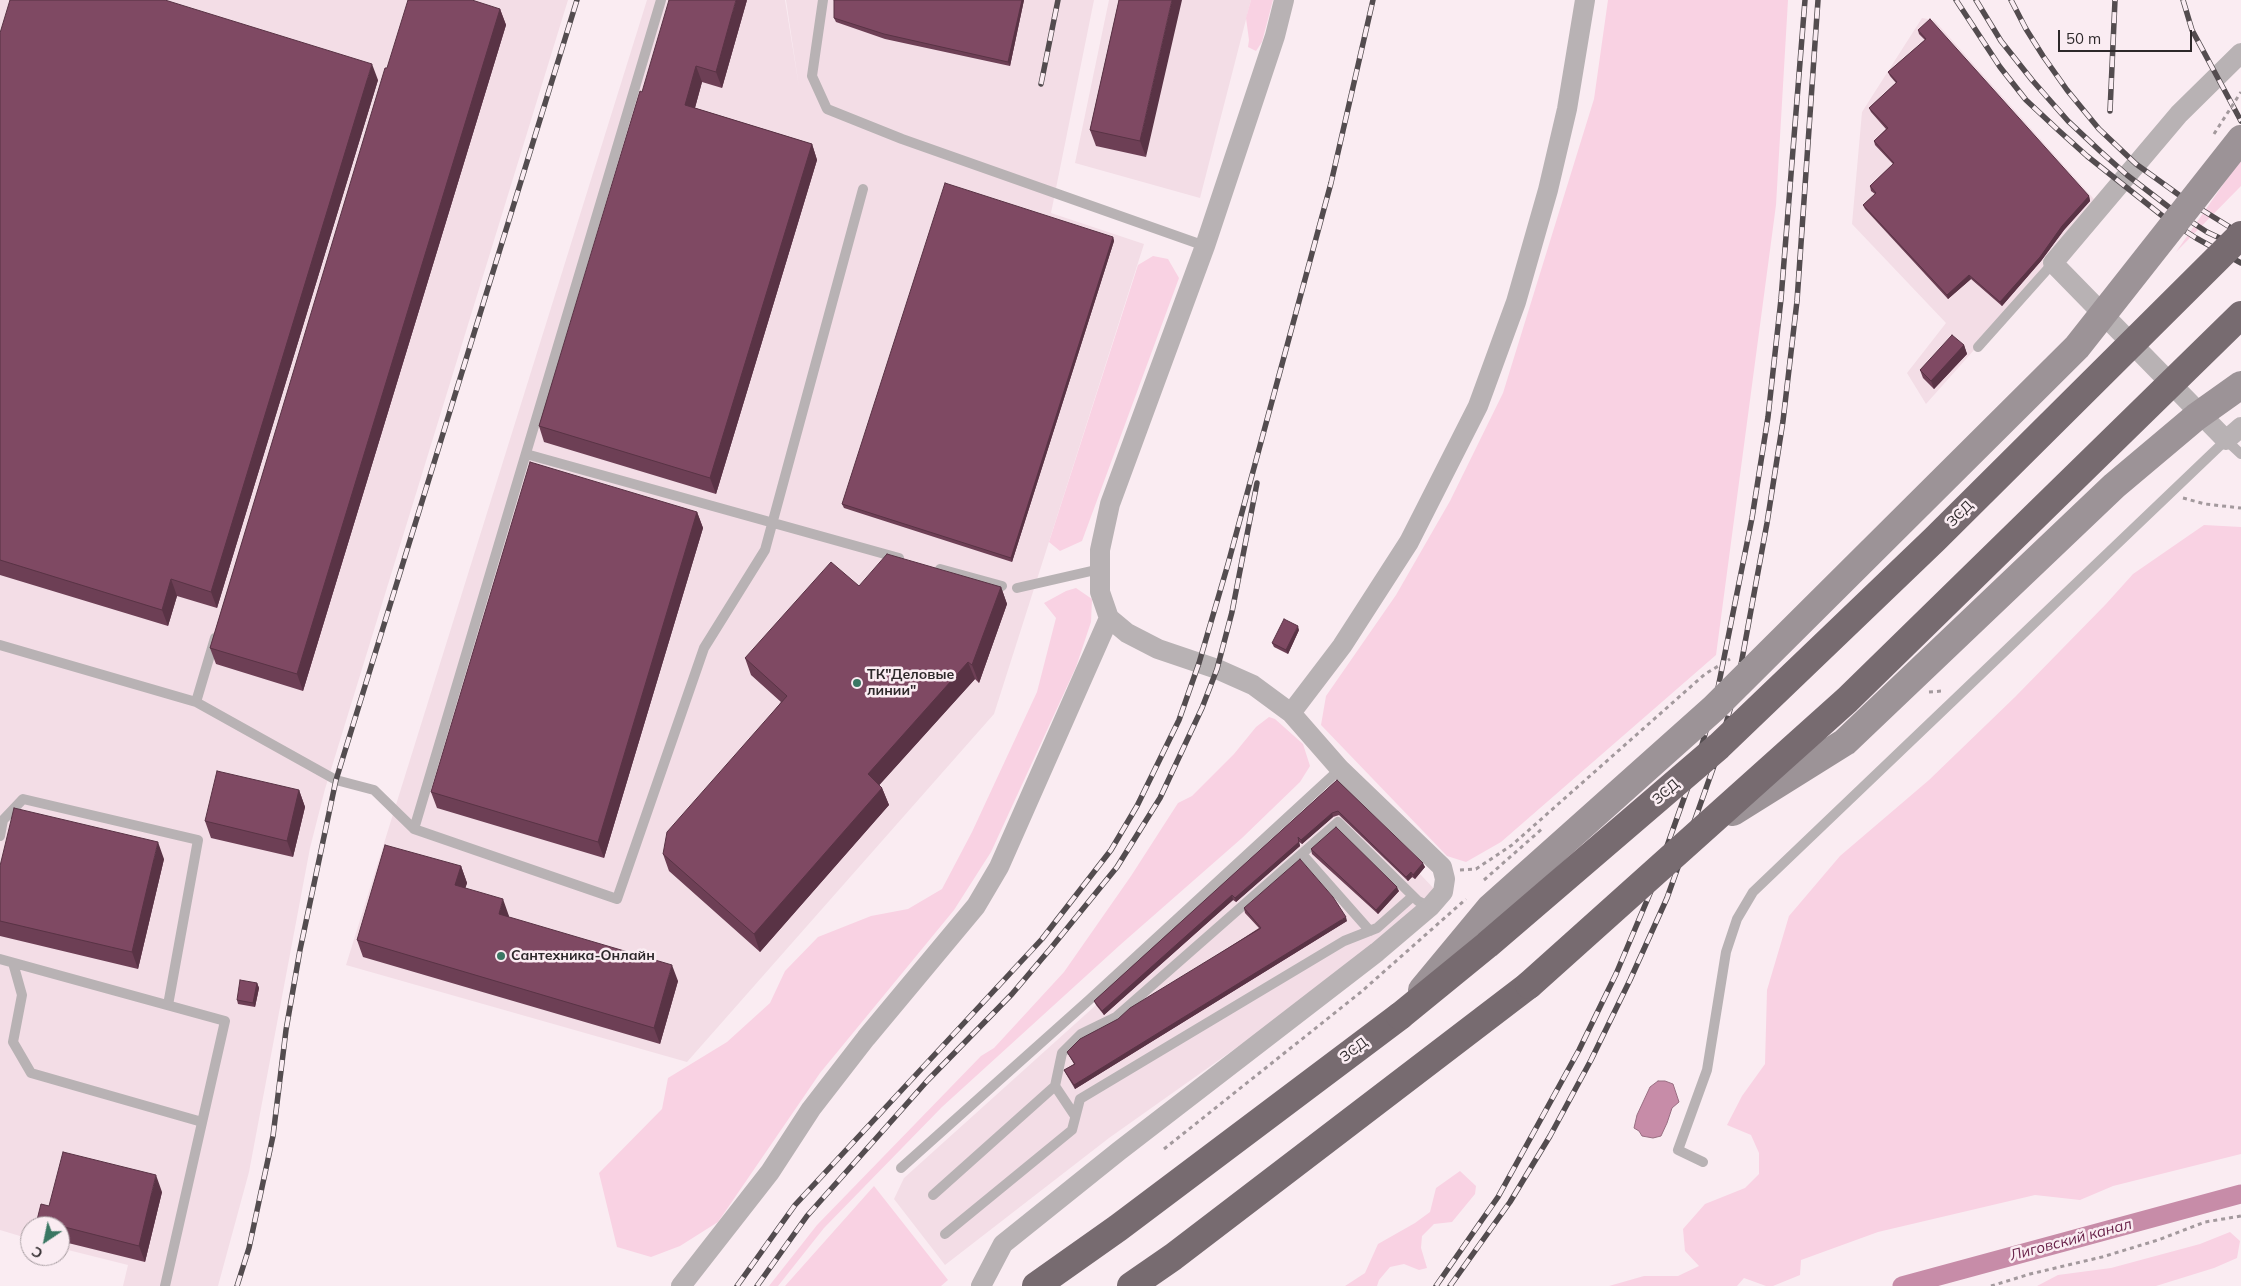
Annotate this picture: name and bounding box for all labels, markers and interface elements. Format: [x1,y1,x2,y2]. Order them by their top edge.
scale bar [2061,20,2195,52]
text: 50 m [2066,29,2101,48]
street label: ЗСД [1943,497,1977,531]
place label: ТК"Деловые линии" [867,667,954,700]
marker: ТК"Деловые линии" [851,677,863,689]
street label: ЗСД [1649,776,1683,808]
place label: Сантехника-Онлайн [511,948,655,964]
marker: Сантехника-Онлайн [495,950,507,962]
street label: ЗСД [1337,1034,1371,1066]
water label: Лиговский канал [2008,1215,2134,1265]
north arrow [20,1216,70,1266]
text: С [28,1242,46,1263]

